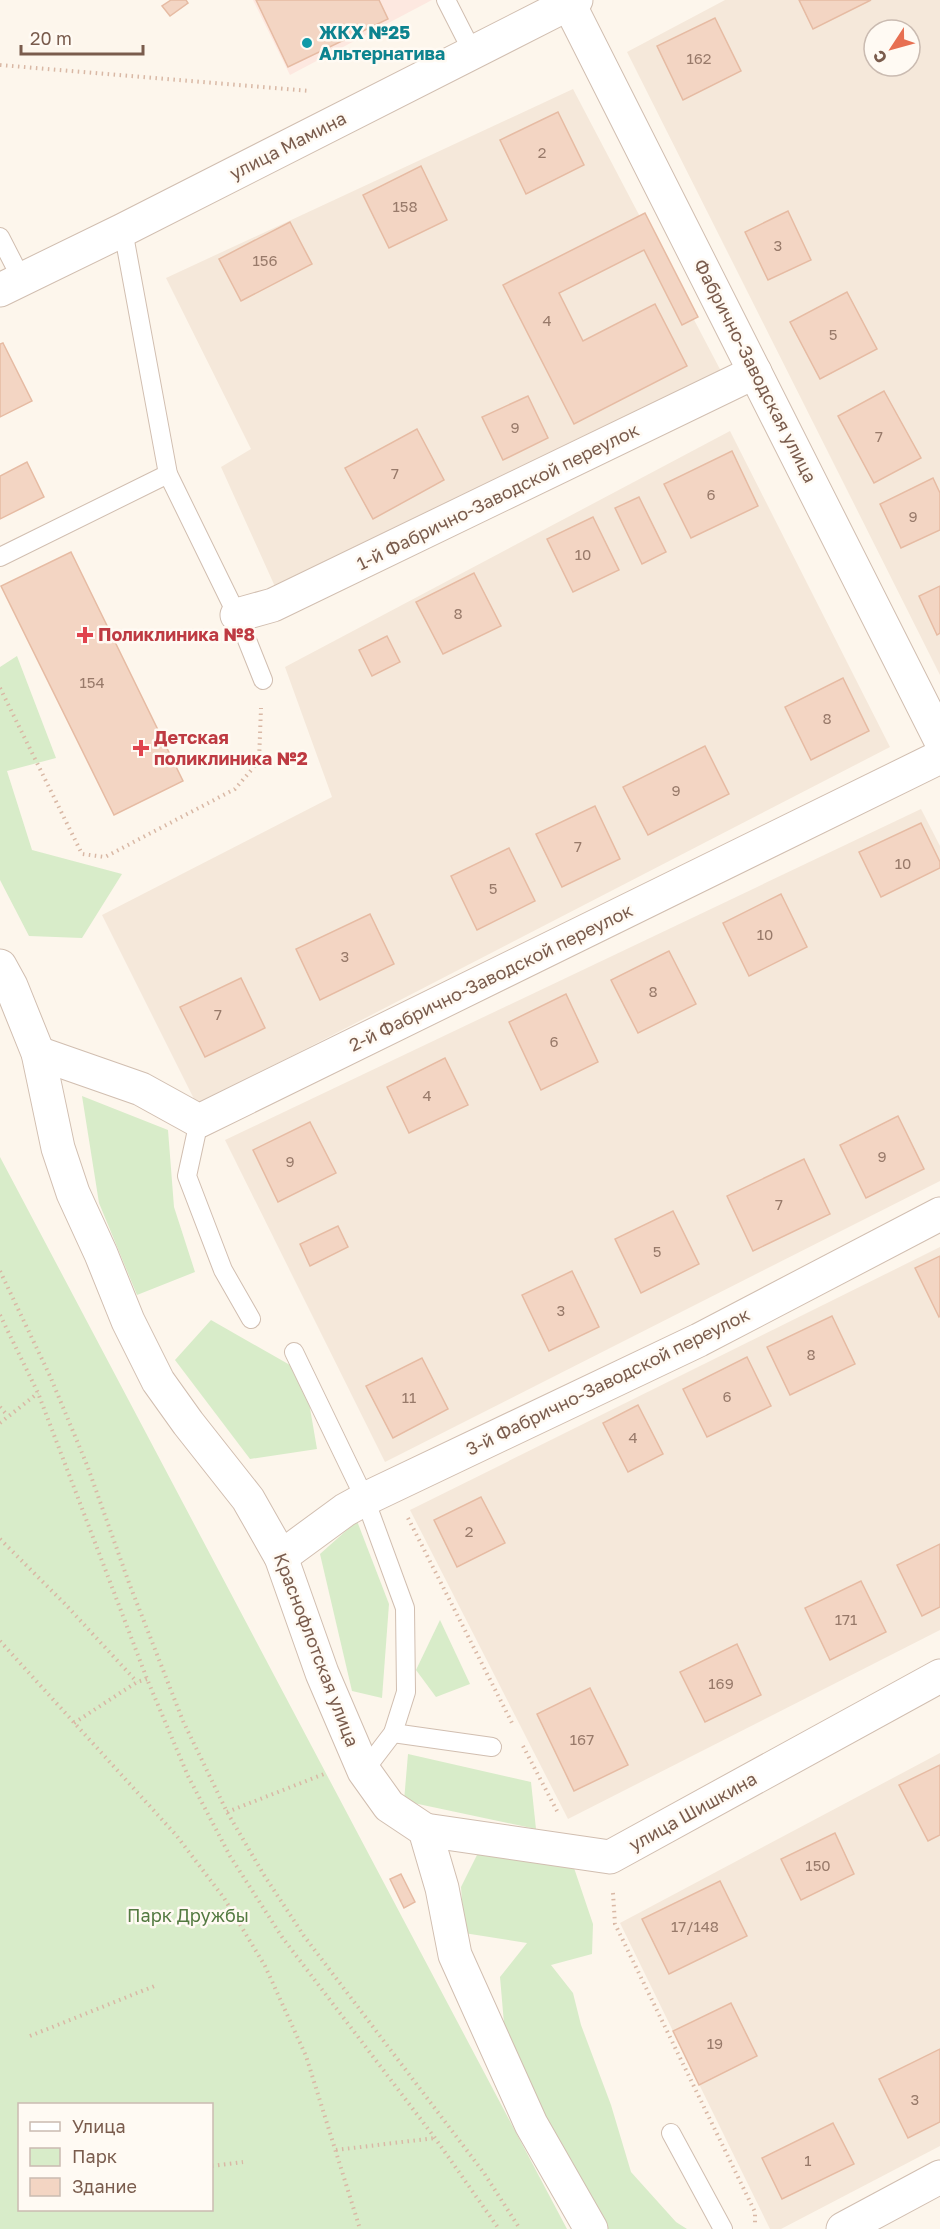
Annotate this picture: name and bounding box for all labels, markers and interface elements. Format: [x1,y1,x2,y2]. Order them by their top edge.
scale bar [21,18,142,56]
north arrow [862,18,922,78]
place label: ЖКХ №25 Альтернатива [319,21,445,64]
text: 20 m [30,27,72,49]
marker: ЖКХ №25 Альтернатива [300,36,314,50]
text: С [868,46,891,67]
house number: 162 [686,49,712,67]
street label: улица Мамина [226,106,350,184]
house number: 2 [538,143,546,161]
house number: 158 [392,197,418,215]
house number: 3 [774,236,782,254]
house number: 156 [252,251,278,269]
street label: Фабрично-Заводская улица [690,255,822,486]
house number: 4 [542,311,552,329]
house number: 5 [829,325,837,343]
street label: 1-й Фабрично-Заводской переулок [353,418,642,574]
house number: 9 [510,418,520,436]
house number: 7 [875,427,883,445]
house number: 7 [391,464,399,482]
house number: 6 [706,485,716,503]
house number: 9 [908,507,918,525]
house number: 10 [575,545,591,563]
house number: 8 [453,604,463,622]
place label: Поликлиника №8 [98,623,255,645]
marker: Поликлиника №8 [76,626,94,644]
house number: 154 [79,673,105,691]
house number: 8 [822,709,832,727]
place label: Детская поликлиника №2 [154,726,308,769]
marker: Детская поликлиника №2 [132,739,150,757]
house number: 9 [671,781,681,799]
house number: 7 [574,837,582,855]
house number: 10 [895,854,911,872]
house number: 5 [489,879,497,897]
street label: 2-й Фабрично-Заводской переулок [345,899,636,1056]
house number: 10 [757,925,773,943]
house number: 3 [341,947,349,965]
house number: 8 [648,982,658,1000]
house number: 7 [214,1005,222,1023]
house number: 6 [549,1032,559,1050]
house number: 4 [422,1086,432,1104]
house number: 9 [877,1147,887,1165]
house number: 9 [285,1152,295,1170]
house number: 7 [775,1195,783,1213]
house number: 5 [653,1242,661,1260]
house number: 3 [557,1301,565,1319]
street label: 3-й Фабрично-Заводской переулок [462,1303,753,1460]
house number: 8 [806,1345,816,1363]
house number: 6 [722,1387,732,1405]
house number: 11 [402,1388,416,1406]
house number: 4 [628,1428,638,1446]
house number: 2 [465,1522,473,1540]
street label: Краснофлотская улица [270,1550,364,1750]
house number: 171 [835,1610,857,1628]
house number: 169 [708,1674,734,1692]
house number: 167 [570,1730,594,1748]
street label: улица Шишкина [625,1767,760,1855]
house number: 150 [805,1856,831,1874]
park label: Парк Дружбы [127,1904,249,1926]
house number: 17/148 [671,1917,719,1935]
house number: 19 [707,2034,723,2052]
house number: 3 [911,2090,919,2108]
legend [18,2103,213,2211]
text: Улица [72,2115,126,2137]
text: Парк [72,2145,117,2167]
house number: 1 [804,2151,812,2169]
text: Здание [72,2175,137,2197]

